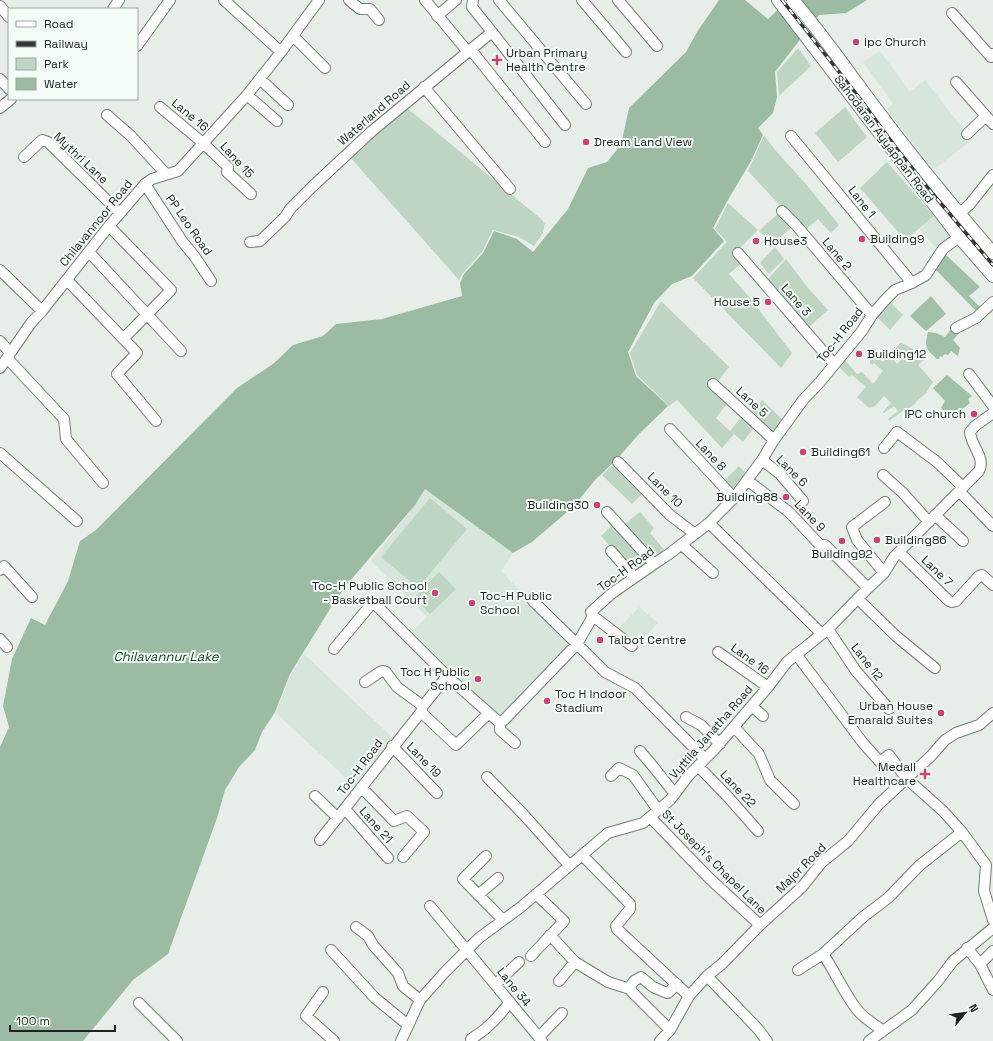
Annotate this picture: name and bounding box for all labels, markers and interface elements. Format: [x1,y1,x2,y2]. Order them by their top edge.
legend [8,8,138,100]
text: Road [44,16,73,32]
place label: Ipc Church [864,34,926,50]
text: Railway [44,36,88,52]
marker: Ipc Church [851,37,861,47]
place label: Urban Primary Health Centre [506,45,587,75]
marker: Urban Primary Health Centre [491,54,503,66]
text: Park [44,56,69,72]
street label: Sahodaran Ayyappan Road [831,72,937,206]
text: Water [44,76,78,92]
street label: Waterland Road [334,77,414,149]
street label: Lane 16 [168,95,212,135]
street label: Mythri Lane [50,129,112,187]
place label: Dream Land View [594,134,692,150]
marker: Dream Land View [581,137,591,147]
street label: Lane 15 [217,139,257,181]
street label: Chilavannoor Road [56,176,136,270]
street label: Lane 1 [845,183,879,221]
street label: PP Leo Road [162,191,216,259]
place label: Building9 [870,231,924,247]
place label: House3 [764,233,807,249]
street label: Lane 2 [819,234,855,274]
marker: Building9 [857,234,867,244]
marker: House3 [751,236,761,246]
street label: Lane 3 [777,280,815,320]
place label: House 5 [714,294,760,310]
marker: House 5 [763,297,773,307]
street label: Toc-H Road [813,304,867,366]
place label: Building12 [867,346,926,362]
marker: Building12 [854,349,864,359]
street label: Lane 5 [733,383,771,421]
place label: IPC church [904,406,966,422]
marker: IPC church [969,409,979,419]
street label: Lane 8 [692,435,730,475]
place label: Building61 [811,444,870,460]
marker: Building61 [798,447,808,457]
street label: Lane 6 [773,452,811,490]
street label: Lane 10 [644,469,686,511]
place label: Building88 [716,489,778,505]
marker: Building88 [781,492,791,502]
place label: Building30 [527,497,589,513]
street label: Lane 9 [791,497,829,535]
marker: Building30 [592,500,602,510]
place label: Building86 [885,532,947,548]
marker: Building86 [872,535,882,545]
marker: Building92 [837,536,847,546]
street label: Toc-H Road [594,543,658,595]
place label: Building92 [811,546,873,562]
street label: Lane 7 [918,552,956,590]
place label: Toc-H Public School - Basketball Court [312,578,427,608]
marker: Toc-H Public School - Basketball Court [430,588,440,598]
place label: Toc-H Public School [480,588,552,618]
marker: Toc-H Public School [467,598,477,608]
place label: Talbot Centre [608,632,686,648]
marker: Talbot Centre [595,635,605,645]
street label: Lane 16 [728,640,772,678]
street label: Lane 12 [847,640,887,684]
water label: Chilavannur Lake [113,648,220,665]
place label: Toc H Public School [400,664,470,694]
marker: Toc H Public School [473,674,483,684]
street label: Vyttila Janatha Road [666,682,756,782]
place label: Toc H Indoor Stadium [555,686,627,716]
marker: Toc H Indoor Stadium [542,696,552,706]
place label: Urban House Emarald Suites [848,698,933,728]
marker: Urban House Emarald Suites [936,708,946,718]
street label: Toc-H Road [334,736,386,798]
street label: Lane 19 [403,739,445,781]
place label: Medall Healthcare [853,759,916,789]
street label: Lane 22 [717,767,759,811]
marker: Medall Healthcare [919,768,931,780]
street label: Lane 21 [356,803,396,847]
street label: St Joseph's Chapel Lane [658,806,770,918]
street label: Major Road [772,839,830,897]
street label: Lane 34 [493,964,535,1010]
north arrow [945,993,985,1033]
text: N [966,1002,982,1015]
scale bar [10,1007,115,1033]
text: 100 m [16,1013,50,1029]

